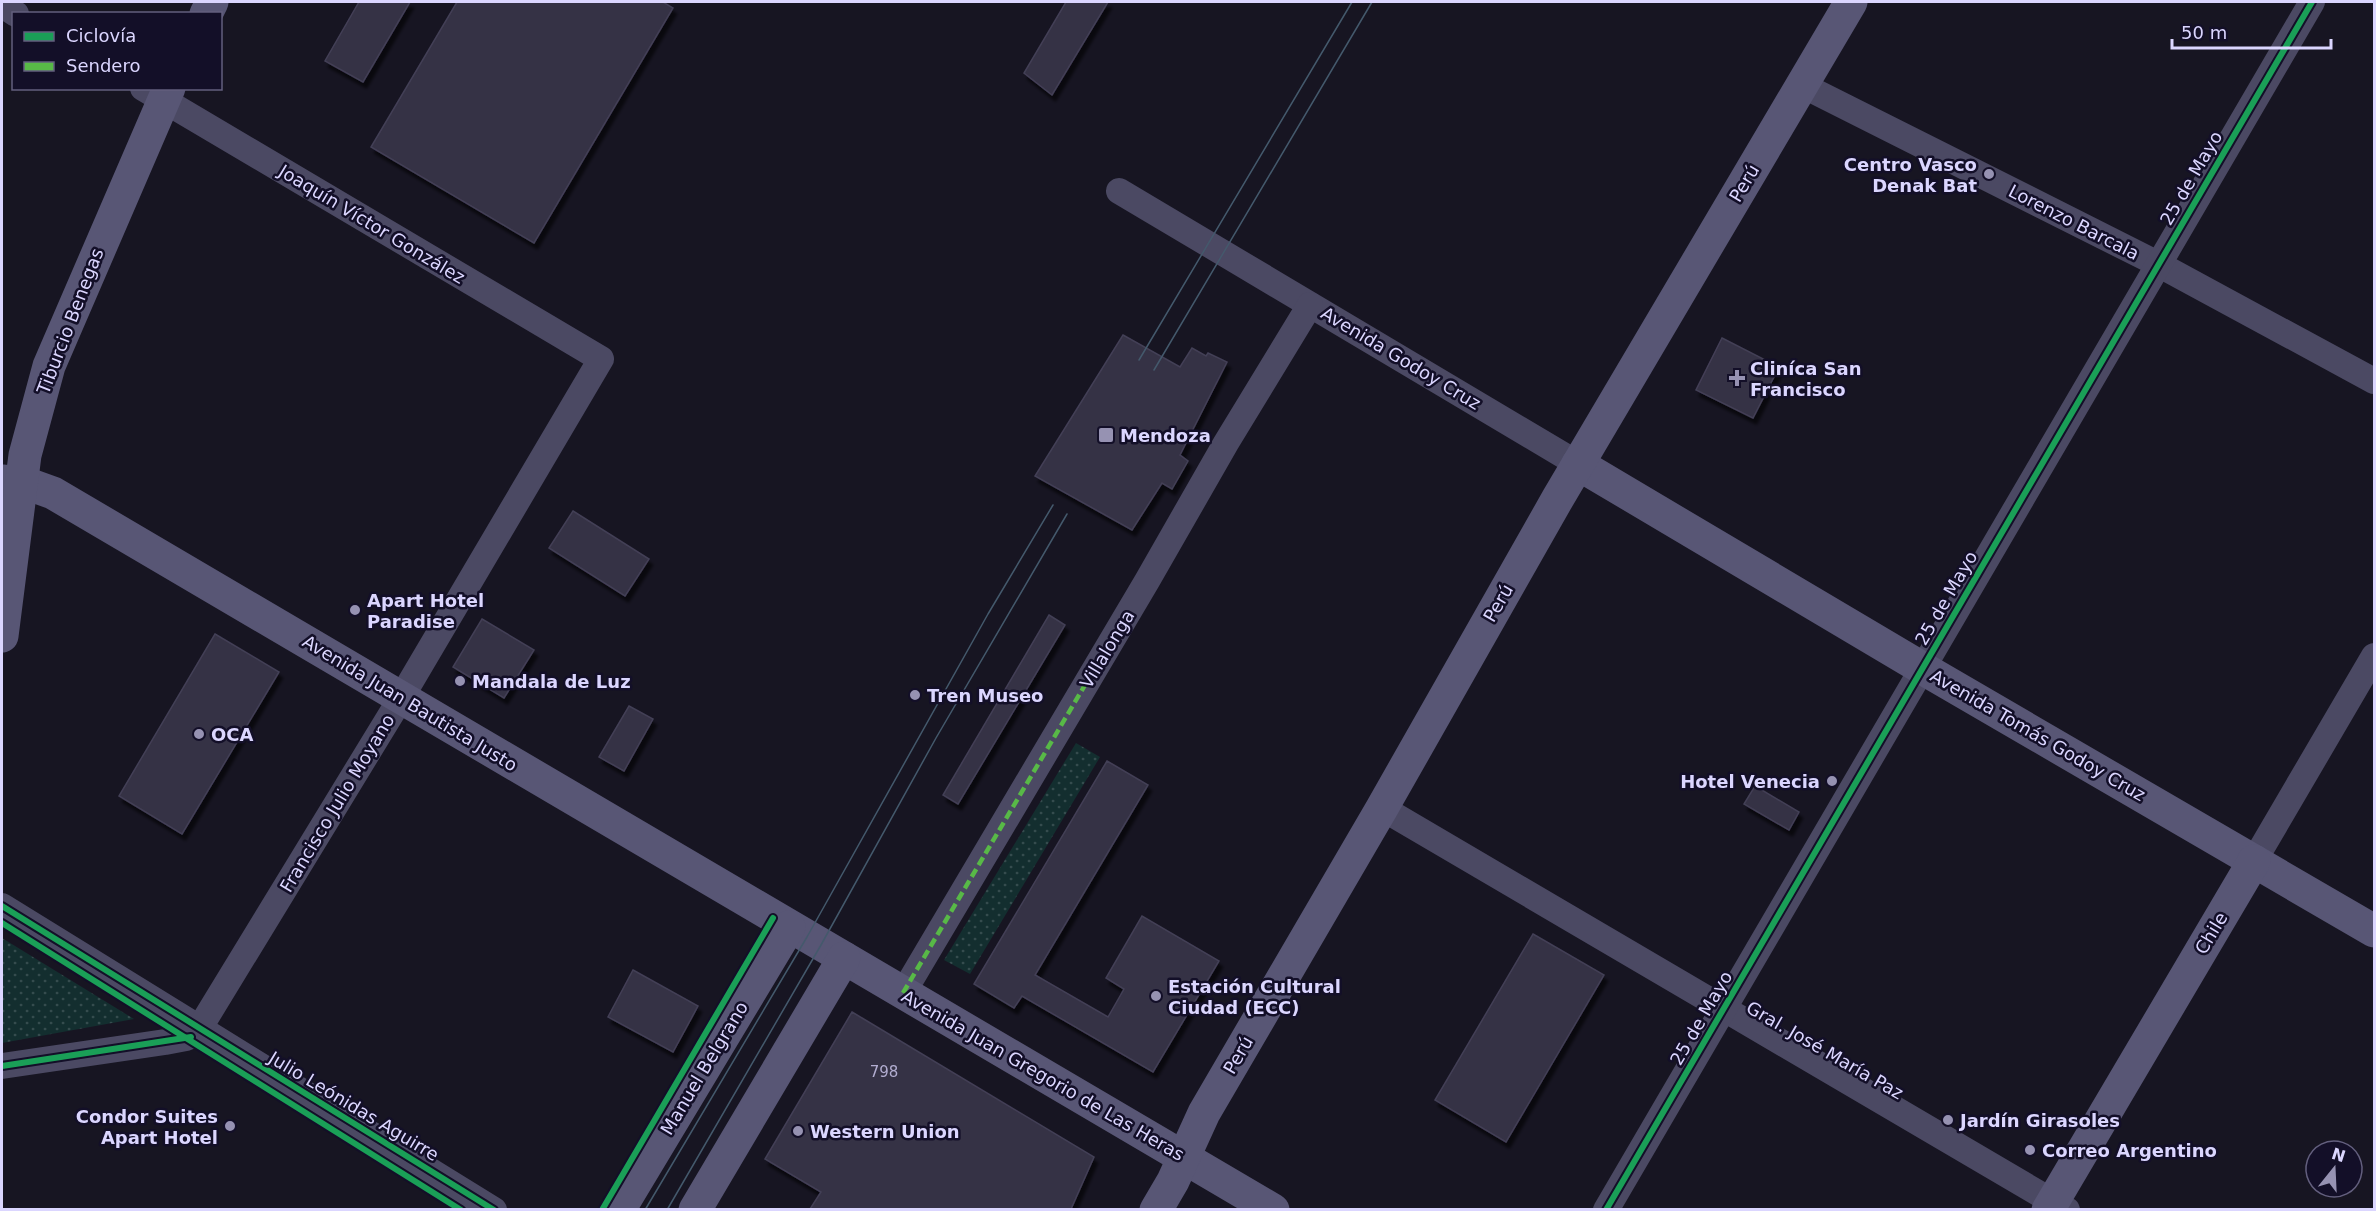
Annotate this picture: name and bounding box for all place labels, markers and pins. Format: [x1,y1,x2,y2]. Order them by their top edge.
place label: Centro Vasco Denak Bat [1844,154,1977,196]
marker: Centro Vasco Denak Bat [1982,167,1996,181]
place label: Cliníca San Francisco [1750,358,1862,400]
marker: Cliníca San Francisco [1728,369,1746,387]
place label: Mendoza [1120,425,1211,446]
marker: Mendoza [1097,426,1115,444]
place label: Apart Hotel Paradise [367,590,484,632]
marker: Apart Hotel Paradise [348,603,362,617]
place label: Mandala de Luz [472,671,631,692]
marker: Mandala de Luz [453,674,467,688]
place label: Tren Museo [927,685,1043,706]
marker: Tren Museo [908,688,922,702]
place label: OCA [211,724,254,745]
marker: OCA [192,727,206,741]
place label: Hotel Venecia [1680,771,1820,792]
marker: Hotel Venecia [1825,774,1839,788]
place label: Estación Cultural Ciudad (ECC) [1168,976,1341,1018]
marker: Estación Cultural Ciudad (ECC) [1149,989,1163,1003]
place label: Condor Suites Apart Hotel [76,1106,218,1148]
place label: Jardín Girasoles [1958,1110,2120,1131]
marker: Jardín Girasoles [1941,1113,1955,1127]
marker: Condor Suites Apart Hotel [223,1119,237,1133]
place label: Western Union [810,1121,960,1142]
marker: Western Union [791,1124,805,1138]
place label: Correo Argentino [2042,1140,2217,1161]
marker: Correo Argentino [2023,1143,2037,1157]

